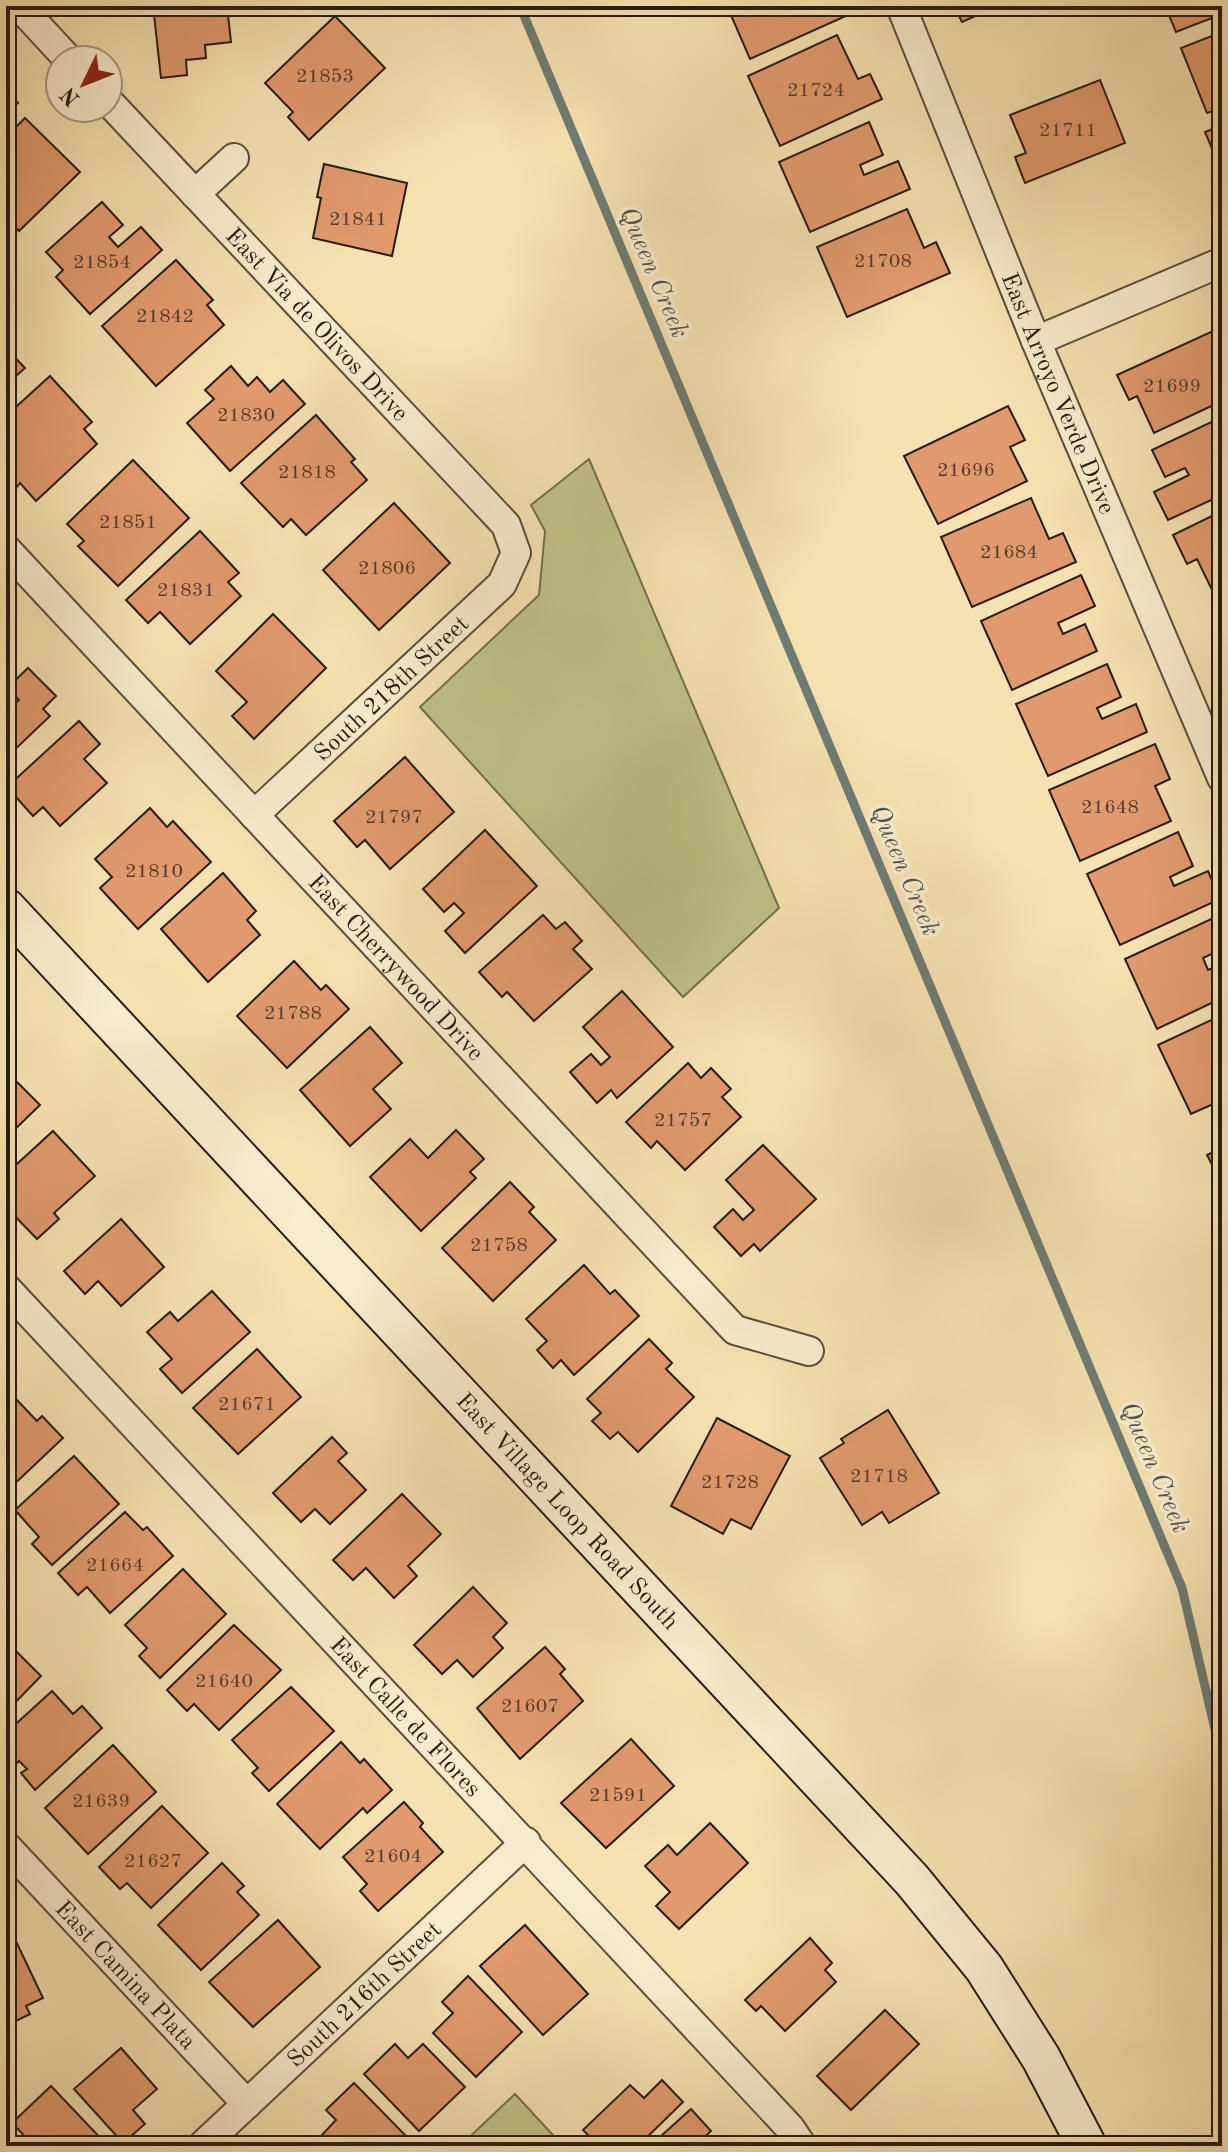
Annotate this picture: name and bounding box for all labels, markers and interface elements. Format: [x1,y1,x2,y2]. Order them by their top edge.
north arrow [44,44,124,124]
house number: 21853 [296,67,354,87]
house number: 21724 [787,81,845,101]
text: N [57,82,85,110]
house number: 21711 [1039,121,1097,141]
water label: Queen Creek [614,204,692,342]
house number: 21841 [329,210,387,230]
street label: East Via de Olivos Drive [220,224,412,427]
house number: 21708 [854,252,912,272]
house number: 21854 [73,253,131,273]
street label: East Arroyo Verde Drive [996,270,1118,518]
house number: 21842 [136,307,194,327]
house number: 21699 [1143,377,1201,397]
house number: 21830 [217,406,275,426]
house number: 21696 [937,461,995,481]
house number: 21818 [278,463,336,483]
house number: 21851 [99,513,157,533]
house number: 21684 [980,543,1038,563]
house number: 21806 [358,559,416,579]
house number: 21831 [157,581,215,601]
street label: South 218th Street [311,612,474,767]
house number: 21648 [1081,798,1139,818]
water label: Queen Creek [865,802,943,940]
house number: 21797 [365,808,423,828]
house number: 21810 [125,862,183,882]
street label: East Cherrywood Drive [303,871,487,1066]
house number: 21788 [264,1004,322,1024]
house number: 21757 [654,1111,712,1131]
house number: 21758 [470,1236,528,1256]
street label: East Village Loop Road South [451,1389,682,1635]
house number: 21671 [218,1395,276,1415]
water label: Queen Creek [1115,1399,1193,1537]
house number: 21718 [850,1467,908,1487]
house number: 21728 [701,1473,759,1493]
house number: 21664 [86,1556,144,1576]
street label: East Calle de Flores [324,1633,484,1802]
house number: 21640 [195,1672,253,1692]
house number: 21607 [501,1697,559,1717]
house number: 21591 [589,1786,647,1806]
house number: 21639 [72,1792,130,1812]
house number: 21604 [364,1847,422,1867]
house number: 21627 [124,1852,182,1872]
street label: East Camina Plata [50,1897,200,2055]
street label: South 216th Street [284,1918,447,2073]

